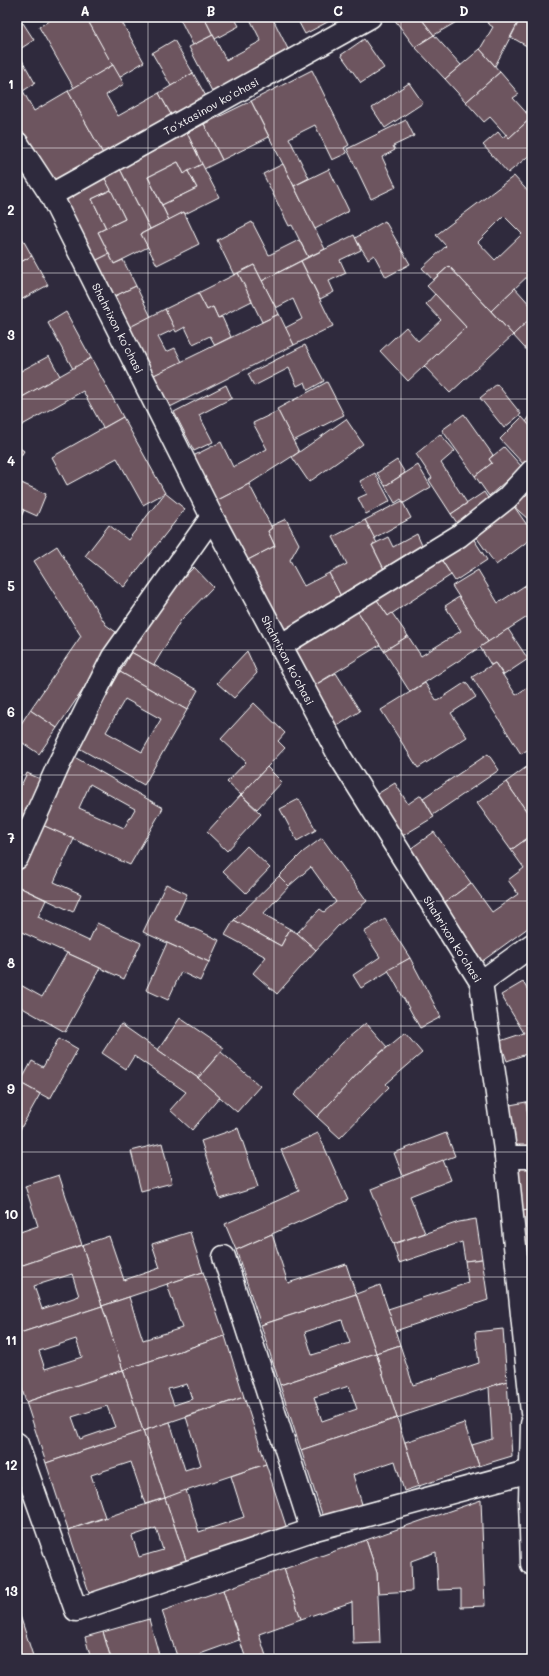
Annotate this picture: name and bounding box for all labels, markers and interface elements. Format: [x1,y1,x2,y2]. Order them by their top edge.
text: A [80,2,90,19]
text: B [207,2,216,19]
text: C [333,2,343,19]
text: D [459,2,469,19]
street label: Toʻxtasinov koʻchasi [161,74,261,138]
text: 1 [8,75,14,92]
text: 2 [7,201,15,218]
street label: Shahrixon koʻchasi [89,280,147,376]
text: 3 [7,326,15,343]
text: 4 [7,452,15,469]
text: 5 [7,577,15,594]
street label: Shahrixon koʻchasi [258,613,318,707]
text: 6 [7,703,15,720]
text: 7 [7,829,15,846]
street label: Shahrixon koʻchasi [420,893,486,985]
text: 8 [7,954,15,971]
text: 9 [7,1080,15,1097]
text: 10 [4,1205,18,1222]
text: 11 [5,1331,17,1348]
text: 12 [4,1456,18,1473]
text: 13 [4,1582,18,1599]

